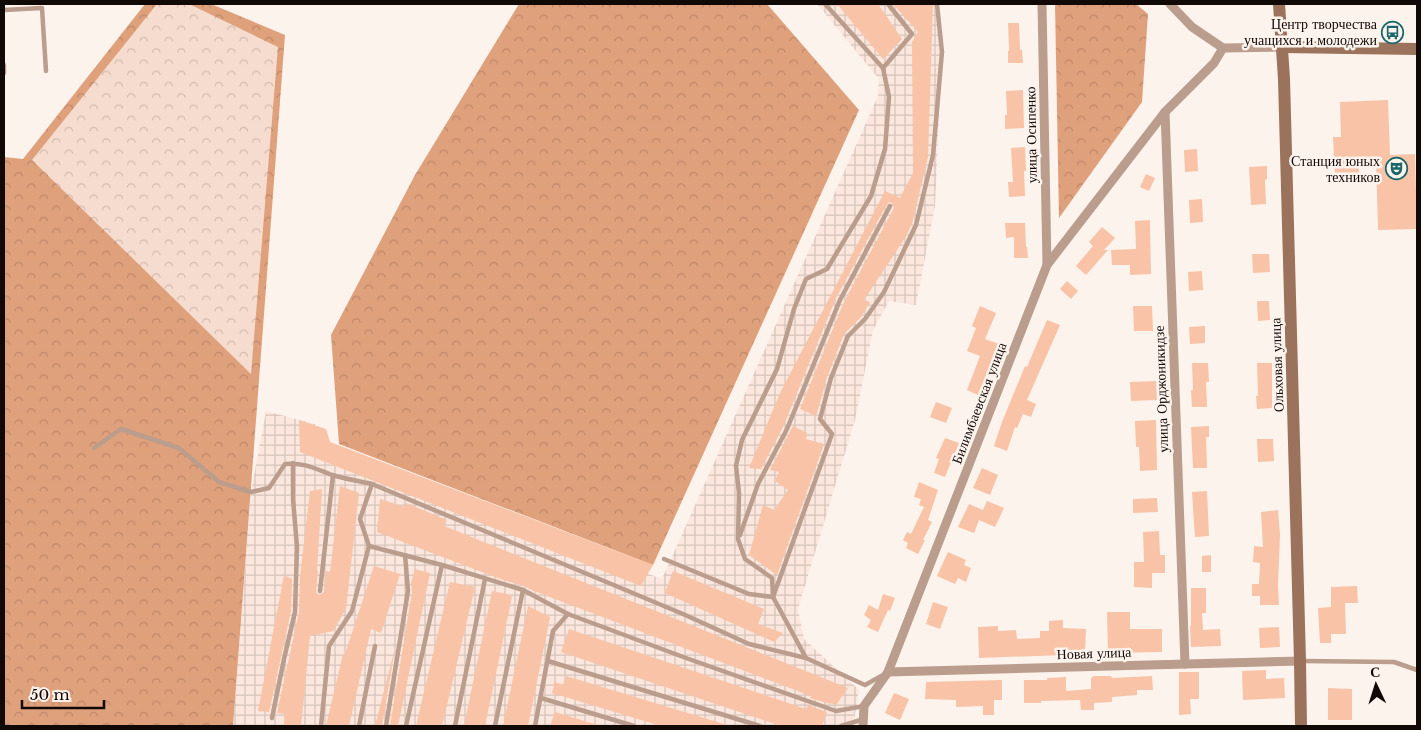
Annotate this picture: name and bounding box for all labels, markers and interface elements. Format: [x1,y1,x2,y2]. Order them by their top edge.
place label: Центр творчества учащихся и молодежи [1244,15,1378,49]
bus stop icon: Центр творчества учащихся и молодежи [1381,20,1405,44]
street label: улица Осипенко [1021,86,1041,184]
place label: Станция юных техников [1291,152,1380,186]
theatre icon: Станция юных техников [1384,157,1408,181]
street label: Ольховая улица [1266,317,1288,413]
street label: улица Орджоникидзе [1150,325,1172,453]
street label: Билимбаевская улица [947,339,1011,466]
street label: Новая улица [1056,643,1132,663]
north arrow [1351,660,1401,710]
text: С [1369,663,1381,681]
scale bar [22,678,105,710]
text: 50 m [30,685,70,704]

